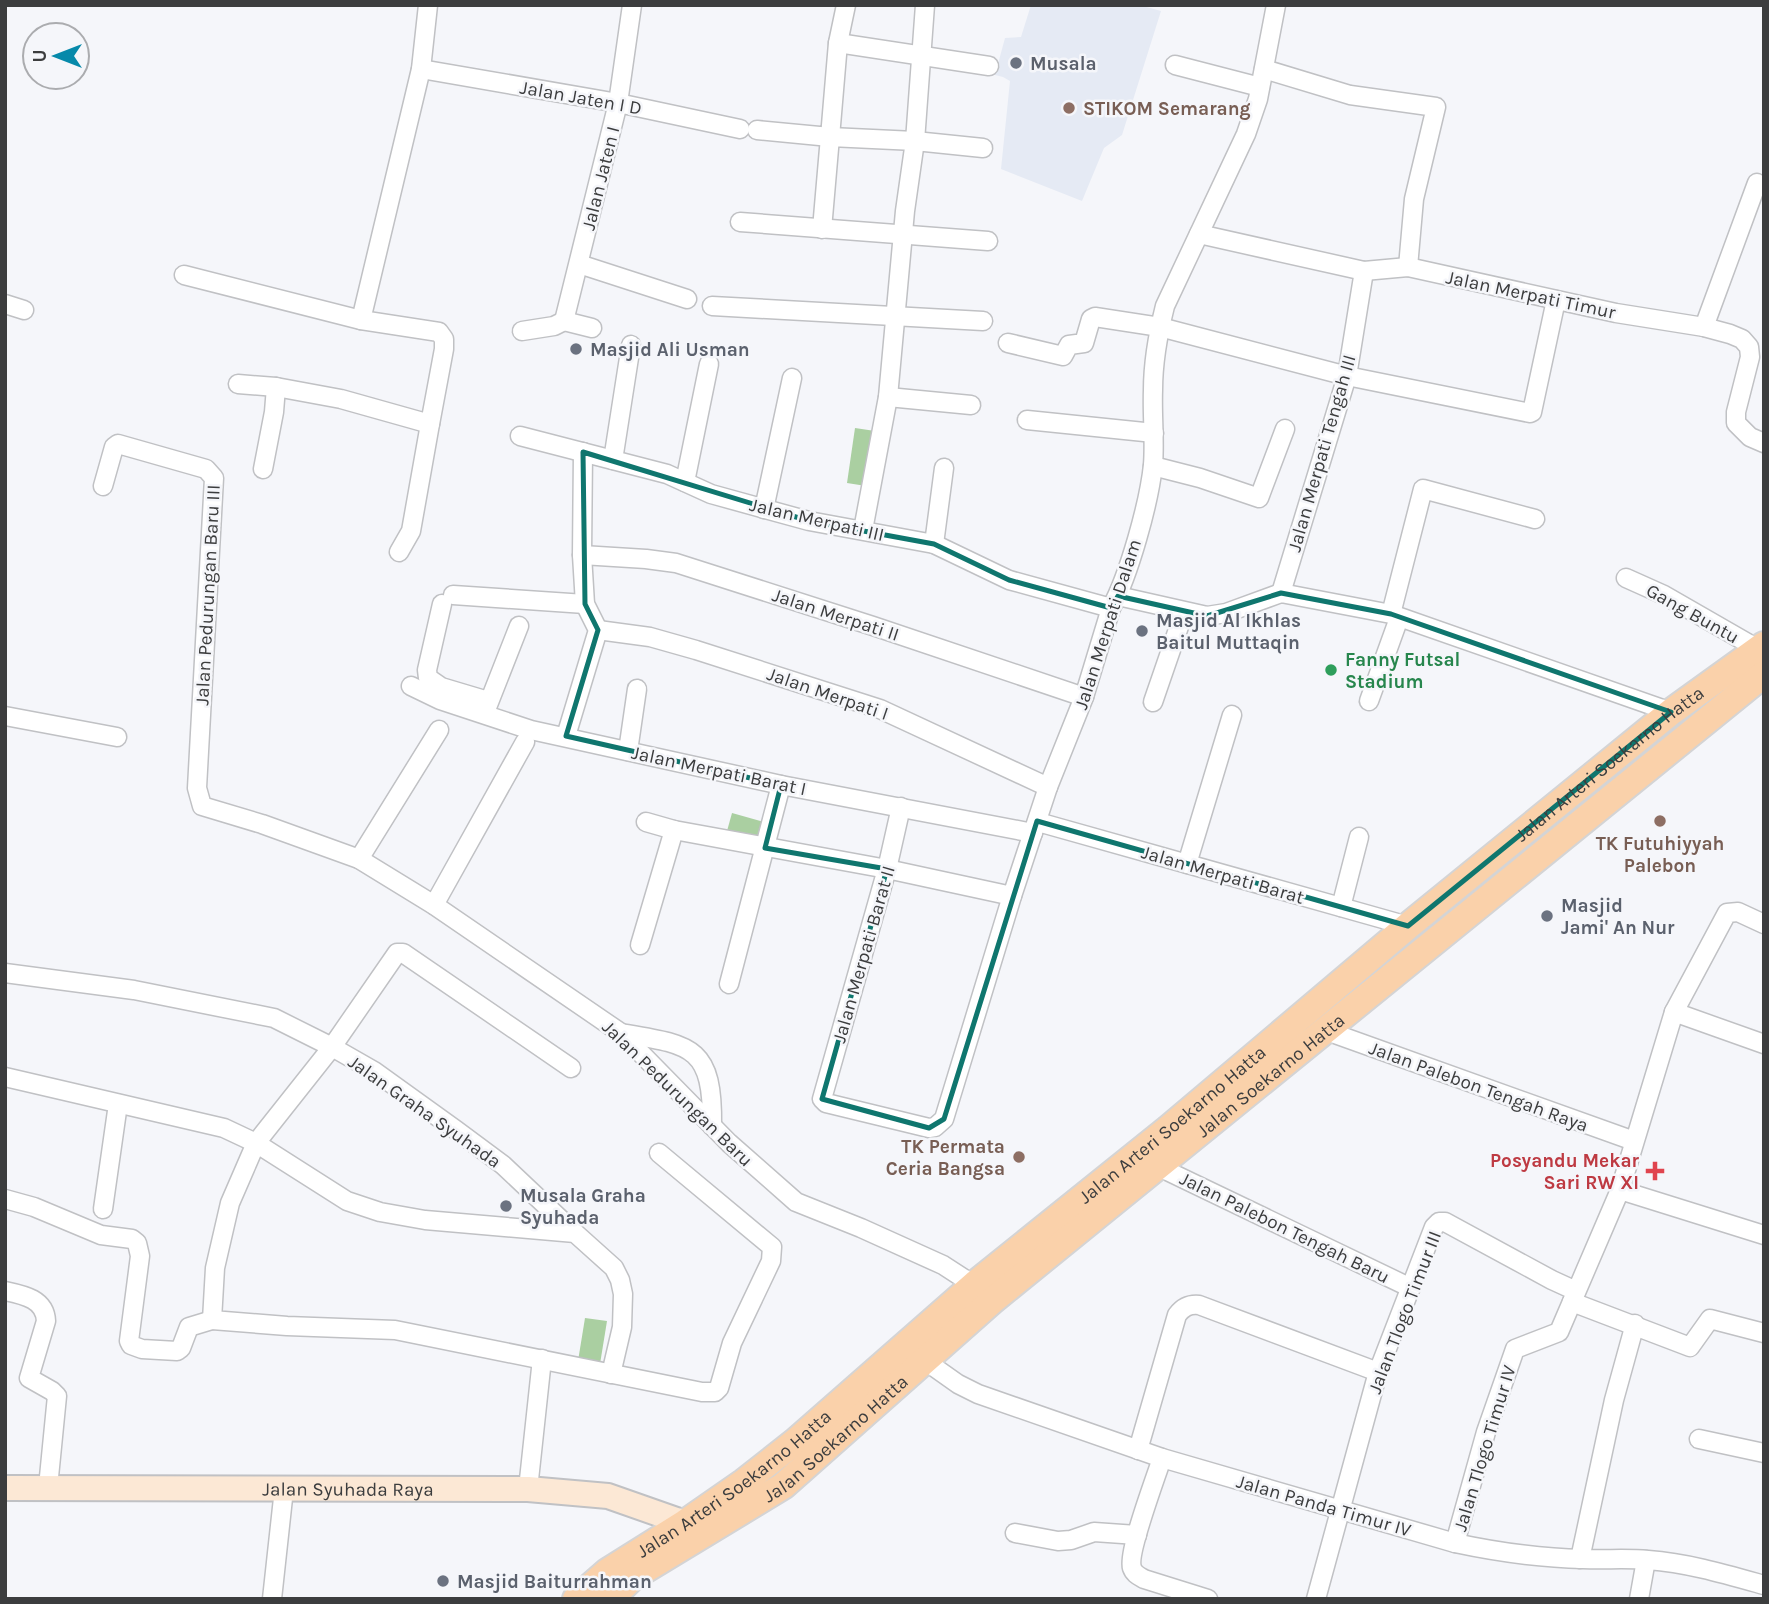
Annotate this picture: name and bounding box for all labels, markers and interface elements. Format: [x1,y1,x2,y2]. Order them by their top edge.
north arrow [21,21,91,91]
text: U [29,49,51,63]
place label: Musala [1030,53,1097,75]
marker: Musala [1008,55,1024,71]
street label: Jalan Jaten I D [518,76,643,120]
place label: STIKOM Semarang [1083,98,1251,120]
marker: STIKOM Semarang [1061,100,1077,116]
street label: Jalan Jaten I [577,124,624,232]
street label: Jalan Merpati Timur [1444,266,1618,324]
place label: Masjid Ali Usman [590,339,750,361]
marker: Masjid Ali Usman [568,341,584,357]
street label: Jalan Merpati Tengah III [1283,352,1361,554]
street label: Jalan Pedurungan Baru III [191,484,225,706]
street label: Jalan Merpati III [747,494,886,546]
street label: Jalan Merpati Dalam [1070,536,1146,712]
street label: Gang Buntu [1642,579,1743,648]
street label: Jalan Merpati II [769,584,902,646]
place label: Masjid Al Ikhlas Baitul Muttaqin [1156,610,1301,654]
marker: Masjid Al Ikhlas Baitul Muttaqin [1134,623,1150,639]
place label: Fanny Futsal Stadium [1345,649,1460,693]
marker: Fanny Futsal Stadium [1323,662,1339,678]
street label: Jalan Merpati I [764,663,891,725]
street label: Jalan Arteri Soekarno Hatta [1511,682,1708,846]
street label: Jalan Merpati Barat I [629,742,808,800]
marker: TK Futuhiyyah Palebon [1652,813,1668,829]
place label: TK Futuhiyyah Palebon [1596,833,1724,877]
street label: Jalan Merpati Barat [1139,841,1307,909]
street label: Jalan Merpati Barat II [828,863,900,1045]
place label: Masjid Jami' An Nur [1561,895,1675,939]
marker: Masjid Jami' An Nur [1539,908,1555,924]
street label: Jalan Soekarno Hatta [1193,1009,1349,1142]
street label: Jalan Pedurungan Baru [598,1016,757,1171]
street label: Jalan Palebon Tengah Raya [1366,1037,1591,1137]
street label: Jalan Arteri Soekarno Hatta [1075,1041,1270,1208]
street label: Jalan Graha Syuhada [344,1051,505,1173]
place label: TK Permata Ceria Bangsa [886,1136,1005,1180]
marker: TK Permata Ceria Bangsa [1011,1149,1027,1165]
place label: Posyandu Mekar Sari RW XI [1490,1150,1640,1194]
marker: Posyandu Mekar Sari RW XI [1645,1161,1665,1181]
street label: Jalan Palebon Tengah Baru [1176,1167,1393,1288]
place label: Musala Graha Syuhada [520,1185,646,1229]
marker: Musala Graha Syuhada [498,1198,514,1214]
street label: Jalan Tlogo Timur III [1364,1228,1446,1397]
street label: Jalan Tlogo Timur IV [1449,1362,1521,1534]
street label: Jalan Soekarno Hatta [760,1371,913,1507]
street label: Jalan Arteri Soekarno Hatta [633,1405,836,1562]
street label: Jalan Panda Timur IV [1234,1471,1414,1541]
street label: Jalan Syuhada Raya [262,1478,434,1501]
place label: Masjid Baiturrahman [457,1571,652,1593]
marker: Masjid Baiturrahman [435,1573,451,1589]

